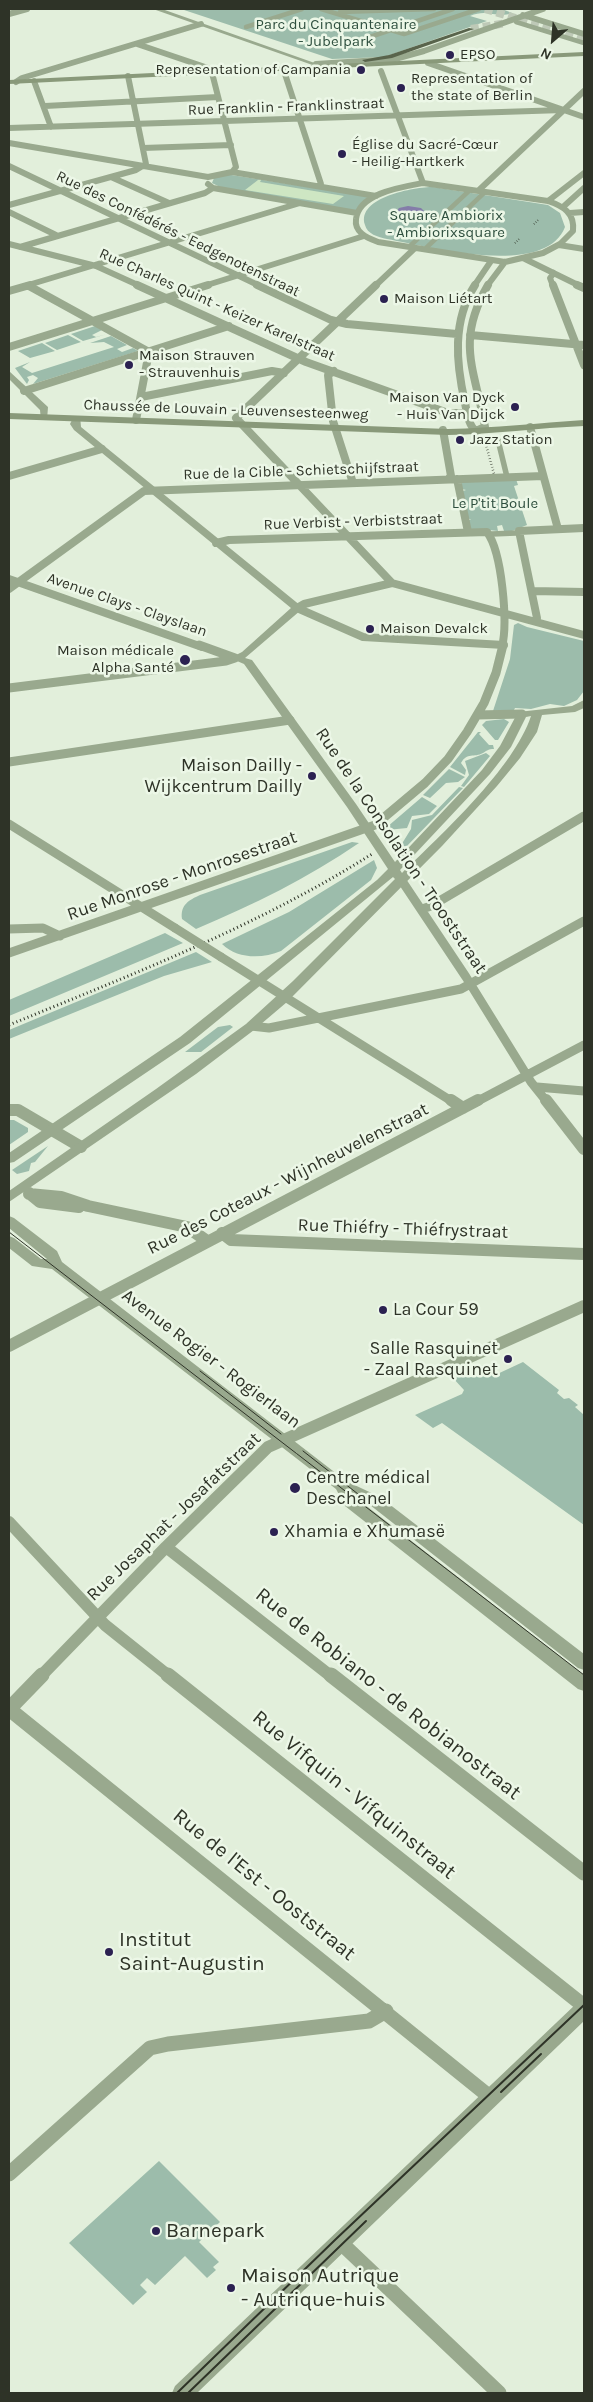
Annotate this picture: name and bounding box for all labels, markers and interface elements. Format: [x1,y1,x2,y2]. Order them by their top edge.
north arrow [528,15,578,65]
park label: Parc du Cinquantenaire - Jubelpark [256,16,416,51]
text: N [538,44,554,64]
place label: EPSO [460,46,495,64]
marker: EPSO [444,49,456,61]
place label: Representation of Campania [156,61,351,79]
marker: Representation of Campania [355,64,367,76]
place label: Representation of the state of Berlin [411,70,533,105]
marker: Representation of the state of Berlin [395,82,407,94]
street label: Rue Franklin - Franklinstraat [187,95,385,119]
place label: Église du Sacré-Cœur - Heilig-Hartkerk [352,136,498,171]
marker: Église du Sacré-Cœur - Heilig-Hartkerk [336,148,348,160]
street label: Rue des Confédérés - Eedgenotenstraat [53,167,303,301]
park label: Square Ambiorix - Ambiorixsquare [387,207,505,242]
street label: Rue Charles Quint - Keizer Karelstraat [96,245,338,365]
place label: Maison Liétart [394,290,492,308]
marker: Maison Liétart [378,293,390,305]
place label: Maison Strauven - Strauvenhuis [139,347,255,382]
marker: Maison Strauven - Strauvenhuis [123,359,135,371]
place label: Maison Van Dyck - Huis Van Dijck [389,389,505,424]
street label: Chaussée de Louvain - Leuvensesteenweg [83,396,369,424]
marker: Maison Van Dyck - Huis Van Dijck [509,401,521,413]
place label: Jazz Station [470,431,552,449]
marker: Jazz Station [454,434,466,446]
street label: Rue de la Cible - Schietschijfstraat [183,458,419,484]
park label: Le P'tit Boule [452,495,538,513]
street label: Rue Verbist - Verbiststraat [263,510,443,534]
street label: Avenue Clays - Clayslaan [45,569,209,641]
place label: Maison Devalck [380,620,488,638]
marker: Maison Devalck [364,623,376,635]
place label: Maison médicale Alpha Santé [57,642,174,677]
marker: Maison médicale Alpha Santé [178,653,192,667]
street label: Rue de la Consolation - Trooststraat [310,724,492,978]
place label: Maison Dailly - Wijkcentrum Dailly [144,755,302,798]
marker: Maison Dailly - Wijkcentrum Dailly [306,770,318,782]
street label: Rue Monrose - Monrosestraat [64,826,300,926]
street label: Rue des Coteaux - Wijnheuvelenstraat [144,1098,432,1260]
street label: Rue Thiéfry - Thiéfrystraat [297,1215,509,1243]
street label: Avenue Rogier - Rogierlaan [117,1285,305,1433]
place label: La Cour 59 [393,1299,479,1321]
marker: La Cour 59 [377,1304,389,1316]
place label: Salle Rasquinet - Zaal Rasquinet [364,1338,498,1380]
marker: Salle Rasquinet - Zaal Rasquinet [502,1353,514,1365]
street label: Rue Josaphat - Josafatstraat [83,1428,265,1606]
place label: Centre médical Deschanel [306,1467,430,1510]
marker: Centre médical Deschanel [288,1481,302,1495]
place label: Xhamia e Xhumasë [284,1521,445,1543]
marker: Xhamia e Xhumasë [268,1526,280,1538]
street label: Rue de Robiano - de Robianostraat [250,1582,526,1806]
street label: Rue Vifquin - Vifquinstraat [247,1705,461,1885]
street label: Rue de l'Est - Ooststraat [168,1804,360,1966]
place label: Institut Saint-Augustin [119,1927,265,1977]
marker: Institut Saint-Augustin [103,1946,115,1958]
place label: Barnepark [166,2218,265,2244]
marker: Barnepark [150,2225,162,2237]
place label: Maison Autrique - Autrique-huis [241,2263,399,2313]
marker: Maison Autrique - Autrique-huis [225,2282,237,2294]

